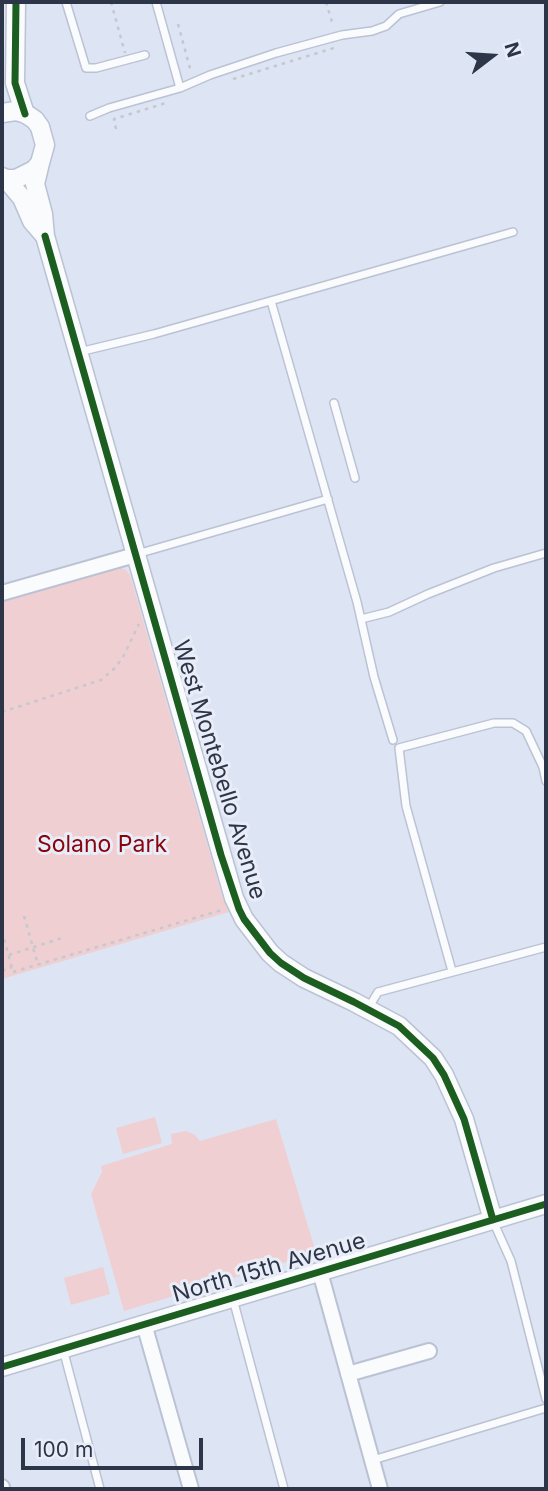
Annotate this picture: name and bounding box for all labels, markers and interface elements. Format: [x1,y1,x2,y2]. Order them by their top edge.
north arrow [457,21,527,91]
text: N [499,39,526,60]
street label: West Montebello Avenue [166,637,272,903]
park label: Solano Park [37,831,167,859]
street label: North 15th Avenue [169,1227,369,1309]
scale bar [24,1424,206,1468]
text: 100 m [34,1437,93,1462]

